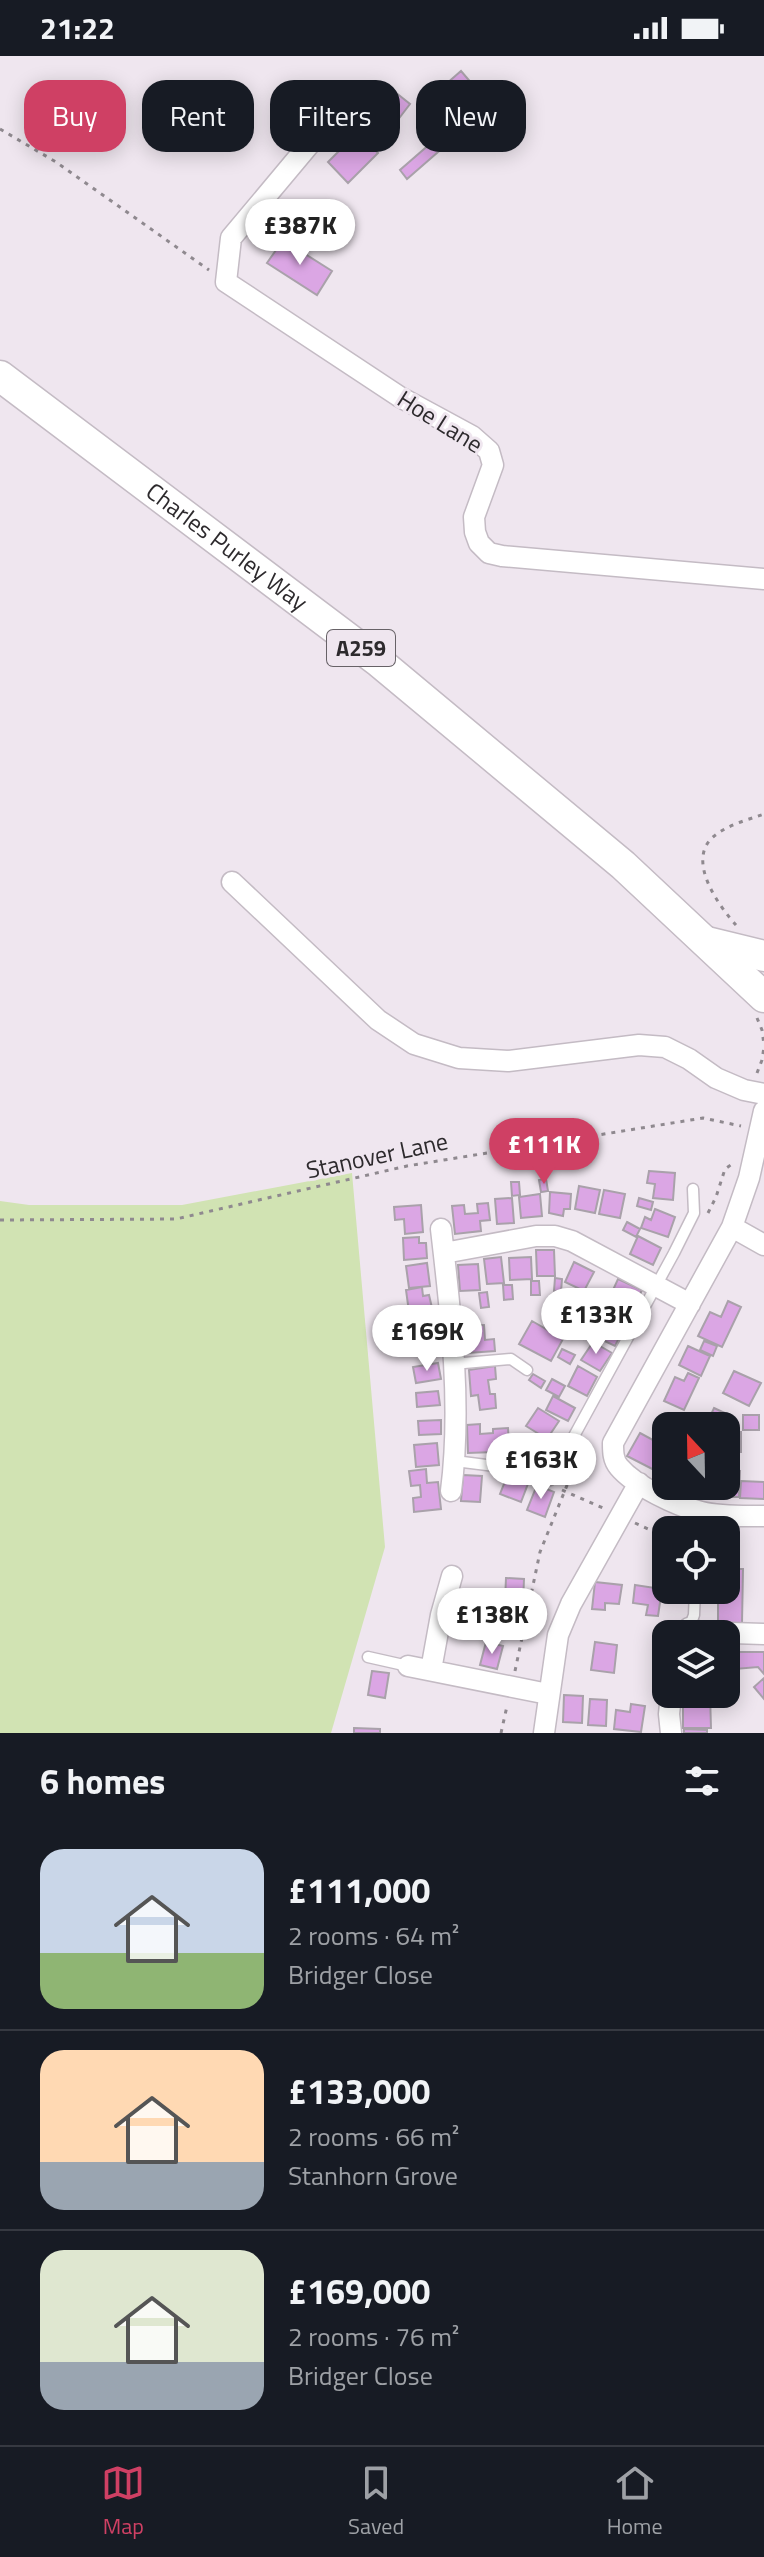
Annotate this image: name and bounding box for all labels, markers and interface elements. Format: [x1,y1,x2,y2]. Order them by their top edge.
text: 21:22 [40,5,115,51]
chip: Buy [24,80,126,152]
chip: Rent [142,80,254,152]
chip: Filters [270,80,400,152]
chip: New [416,80,526,152]
pin: £387K [244,199,356,267]
text: £387K [263,205,337,244]
street label: Hoe Lane [391,381,490,462]
street label: Charles Purley Way [139,473,316,619]
road number: A259 [327,630,395,666]
pin: £111K [488,1118,600,1186]
street label: Stanover Lane [303,1122,451,1188]
text: £111K [507,1124,581,1163]
pin: £133K [540,1288,652,1356]
text: £133K [559,1294,633,1333]
pin: £169K [371,1305,483,1373]
text: £169K [390,1311,464,1350]
north arrow [652,1412,740,1500]
map controls [652,1412,740,1708]
pin: £163K [485,1433,597,1501]
text: £163K [504,1439,578,1478]
button: locate [652,1516,740,1604]
pin: £138K [436,1588,548,1656]
text: £138K [455,1594,529,1633]
button: layers [652,1620,740,1708]
text: 6 homes [40,1755,165,1807]
icon: filters [680,1759,724,1803]
text: £111,000 [288,1864,430,1916]
icon: home [104,1881,200,1977]
text: 2 rooms · 64 m² [288,1916,459,1955]
text: Bridger Close [288,1955,433,1994]
text: £133,000 [288,2065,430,2117]
icon: home [104,2082,200,2178]
text: 2 rooms · 66 m² [288,2117,459,2156]
text: Stanhorn Grove [288,2156,458,2195]
text: £169,000 [288,2265,430,2317]
icon: home [104,2282,200,2378]
text: 2 rooms · 76 m² [288,2317,459,2356]
text: Bridger Close [288,2356,433,2395]
tab: Map [101,2461,145,2543]
tab: Saved [348,2461,404,2543]
tab: Home [607,2461,663,2543]

